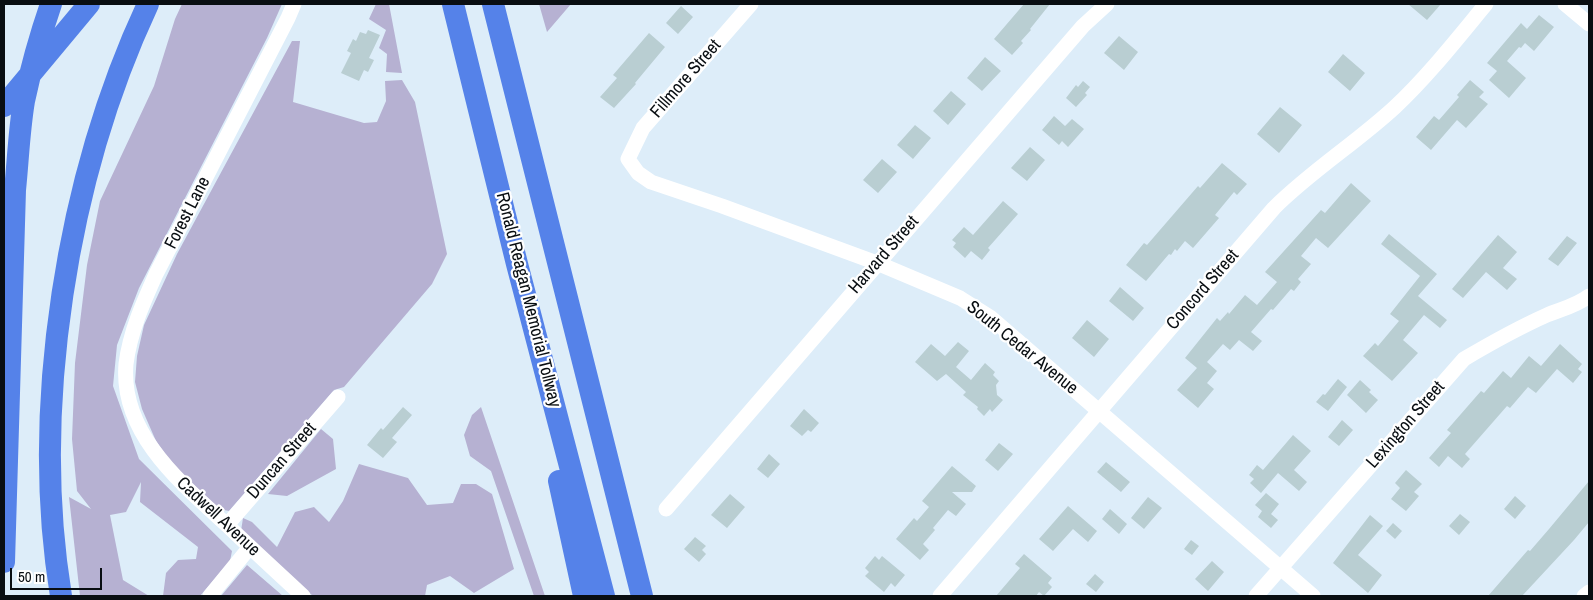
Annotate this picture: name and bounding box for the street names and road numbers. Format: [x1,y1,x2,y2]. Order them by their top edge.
street label: Fillmore Street [646,35,726,123]
street label: Forest Lane [161,173,215,253]
street label: Ronald Reagan Memorial Tollway [491,190,565,410]
street label: Harvard Street [844,212,924,298]
street label: Concord Street [1162,245,1244,335]
street label: South Cedar Avenue [962,297,1082,399]
street label: Lexington Street [1362,377,1450,473]
street label: Duncan Street [243,418,321,504]
street label: Cadwell Avenue [172,473,264,561]

